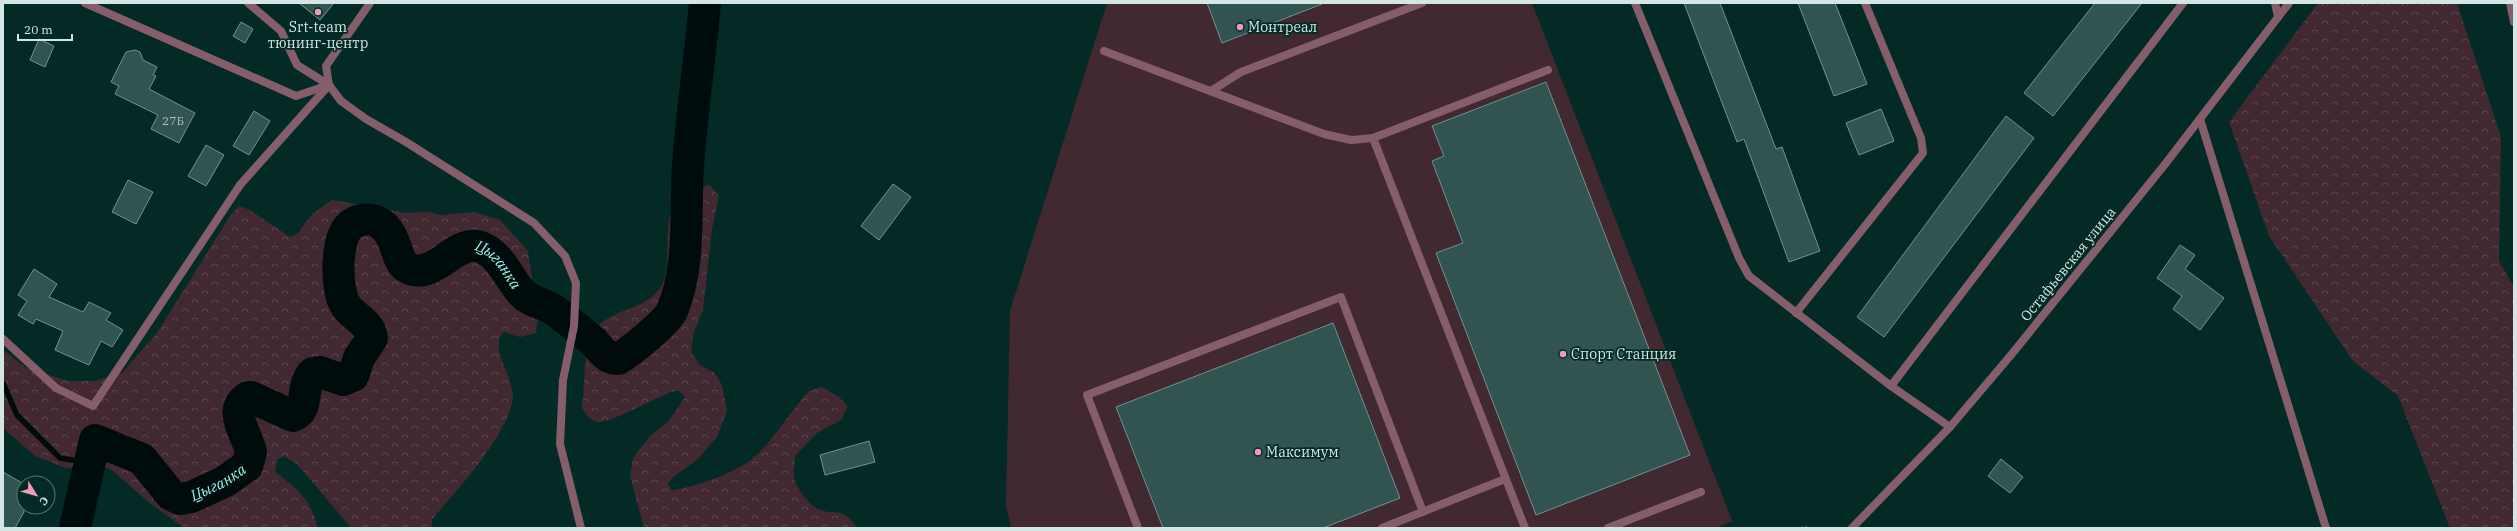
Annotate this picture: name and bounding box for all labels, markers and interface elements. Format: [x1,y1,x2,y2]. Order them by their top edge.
marker: Srt-team тюнинг-центр [313,7,323,17]
scale bar [18,16,72,42]
place label: Srt-team тюнинг-центр [268,18,368,52]
place label: Монтреал [1248,18,1317,36]
text: 20 m [24,22,53,37]
marker: Монтреал [1235,22,1245,32]
house number: 27Б [162,113,184,128]
street label: Остафьевская улица [2016,203,2120,325]
water label: Цыганка [472,235,526,293]
place label: Спорт Станция [1571,345,1676,363]
marker: Спорт Станция [1558,349,1568,359]
place label: Максимум [1266,443,1339,461]
marker: Максимум [1253,447,1263,457]
water label: Цыганка [186,459,250,505]
north arrow [16,475,56,515]
text: С [36,494,52,508]

